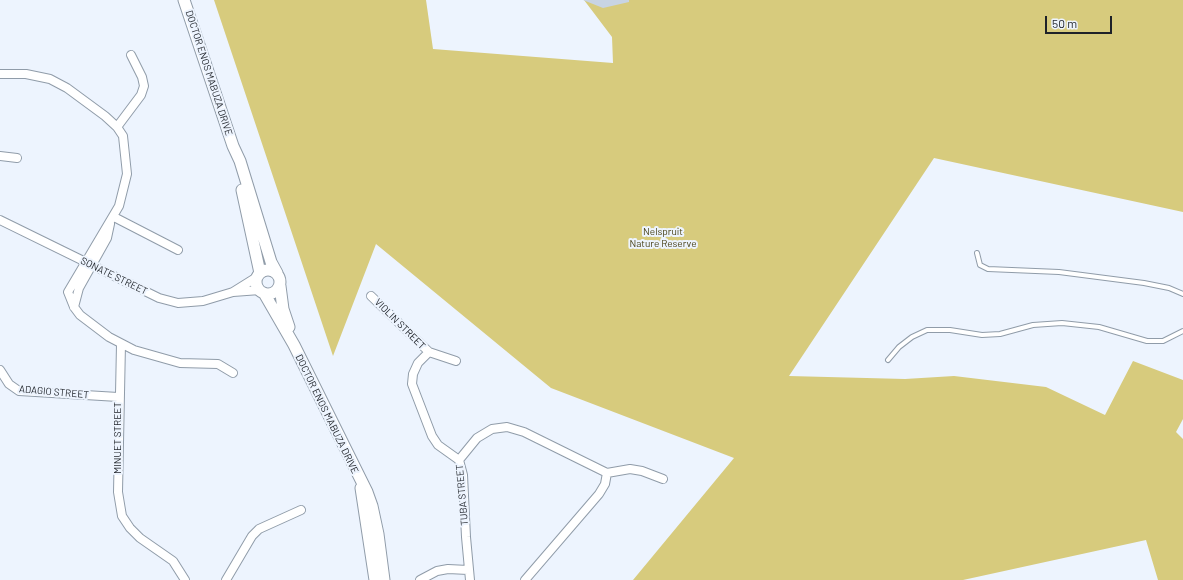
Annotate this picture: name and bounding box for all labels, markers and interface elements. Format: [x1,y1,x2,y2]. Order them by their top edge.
scale bar [1047,8,1114,34]
street label: DOCTOR ENOS MABUZA DRIVE [183,9,235,137]
text: 50 m [1052,16,1077,30]
park label: Nelspruit Nature Reserve [629,226,697,250]
street label: SONATE STREET [78,255,150,297]
street label: VIOLIN STREET [372,296,428,352]
street label: DOCTOR ENOS MABUZA DRIVE [293,352,361,476]
street label: ADAGIO STREET [19,383,89,401]
street label: MINUET STREET [112,402,124,474]
street label: TUBA STREET [453,464,471,526]

